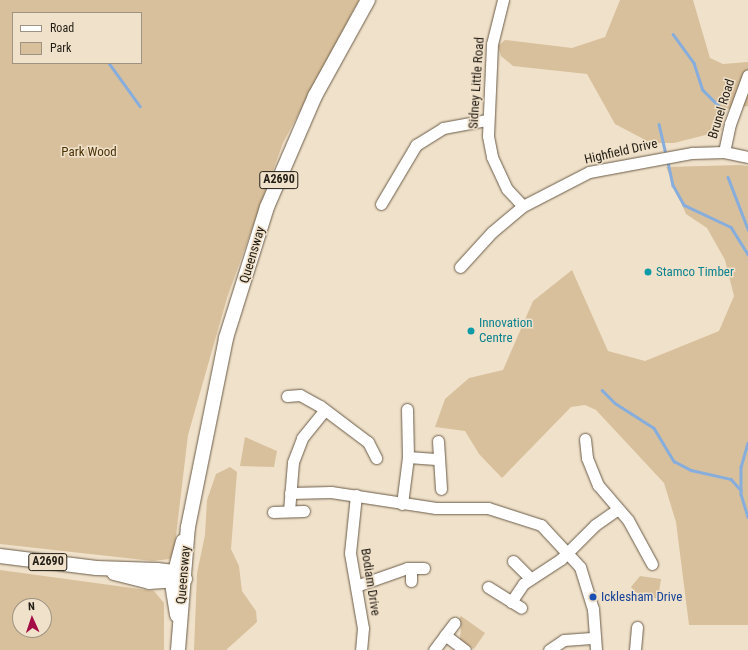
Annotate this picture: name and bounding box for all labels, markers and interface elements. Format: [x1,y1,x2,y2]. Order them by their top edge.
legend [12,12,142,64]
text: Road [50,21,74,35]
street label: Sidney Little Road [466,37,488,129]
text: Park [50,41,71,55]
street label: Brunel Road [706,77,738,141]
street label: Highfield Drive [583,136,659,168]
park label: Park Wood [61,144,117,160]
road number: A2690 [259,170,299,190]
street label: Queensway [237,225,269,285]
place label: Stamco Timber [656,264,734,280]
marker: Stamco Timber [643,267,653,277]
place label: Innovation Centre [479,316,533,347]
marker: Innovation Centre [466,326,476,336]
street label: Queensway [174,545,194,605]
street label: Bodiam Drive [357,547,383,617]
road number: A2690 [28,552,68,572]
place label: Icklesham Drive [601,589,682,605]
marker: Icklesham Drive [588,592,598,602]
north arrow [12,598,52,638]
text: N [28,600,35,613]

